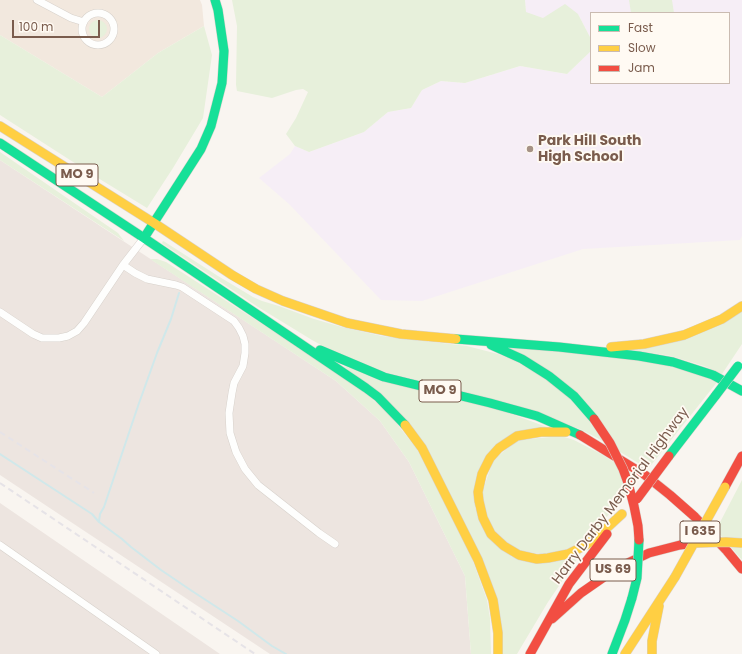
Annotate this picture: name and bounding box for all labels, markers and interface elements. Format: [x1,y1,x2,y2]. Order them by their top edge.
scale bar [14,12,102,38]
legend [590,12,730,84]
text: 100 m [19,18,53,35]
text: Fast [628,19,653,36]
text: Slow [628,39,656,56]
text: Jam [628,59,655,76]
place label: Park Hill South High School [538,133,642,166]
marker: Park Hill South High School [525,144,535,154]
road number: MO 9 [56,164,98,186]
road number: MO 9 [419,380,461,402]
street label: Harry Darby Memorial Highway [549,404,693,588]
road number: I 635 [680,521,720,543]
road number: US 69 [590,559,636,581]

